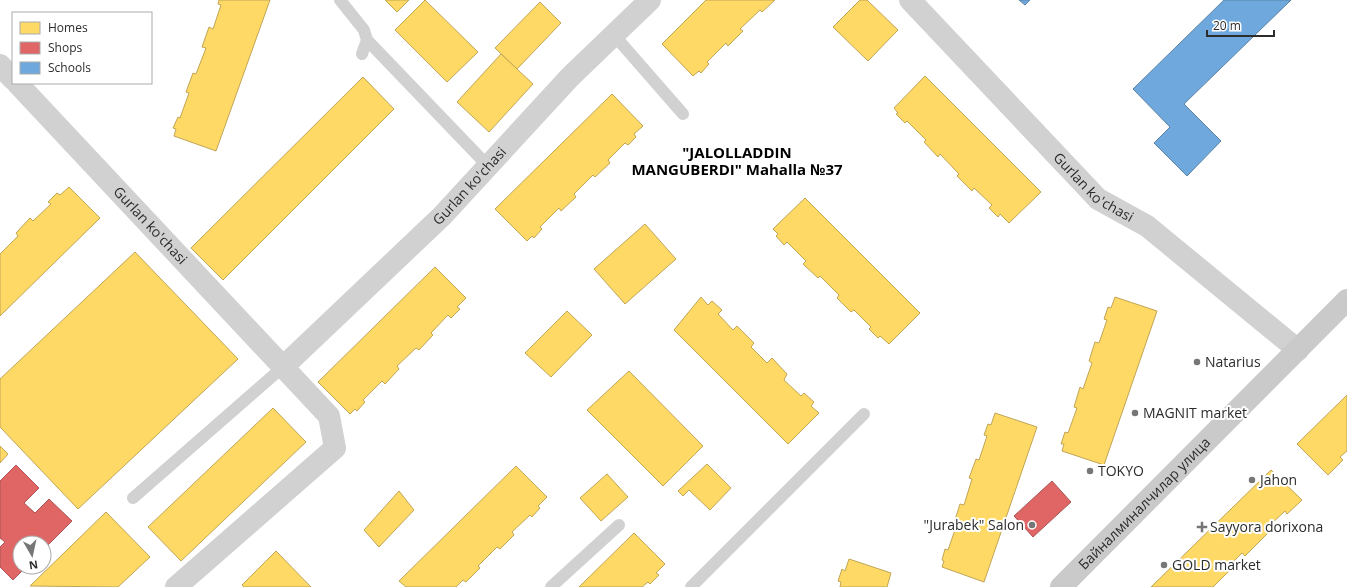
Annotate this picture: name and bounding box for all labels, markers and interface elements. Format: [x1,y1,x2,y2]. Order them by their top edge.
legend [12,12,152,84]
scale bar [1207,12,1274,38]
text: 20 m [1213,17,1241,34]
text: Homes [48,19,88,36]
text: Shops [48,39,83,56]
text: Schools [48,59,91,76]
street label: Gurlan ko'chasi [428,142,510,229]
district label: "JALOLLADDIN MANGUBERDI" Mahalla №37 [631,142,843,179]
street label: Gurlan ko'chasi [1050,148,1137,226]
street label: Gurlan ko'chasi [109,182,192,268]
place label: Natarius [1205,352,1261,371]
marker: Natarius [1192,357,1202,367]
place label: MAGNIT market [1143,403,1247,422]
marker: MAGNIT market [1130,408,1140,418]
street label: Байналминалчилар улица [1074,433,1214,573]
place label: TOKYO [1098,461,1144,480]
marker: TOKYO [1085,466,1095,476]
place label: Jahon [1258,470,1297,489]
marker: Jahon [1247,475,1257,485]
place label: "Jurabek" Salon [924,515,1024,534]
place label: Sayyora dorixona [1210,517,1323,536]
marker: "Jurabek" Salon [1027,520,1037,530]
marker: Sayyora dorixona [1197,522,1207,532]
north arrow [12,535,52,575]
place label: GOLD market [1172,555,1261,574]
text: N [28,557,39,573]
marker: GOLD market [1159,560,1169,570]

